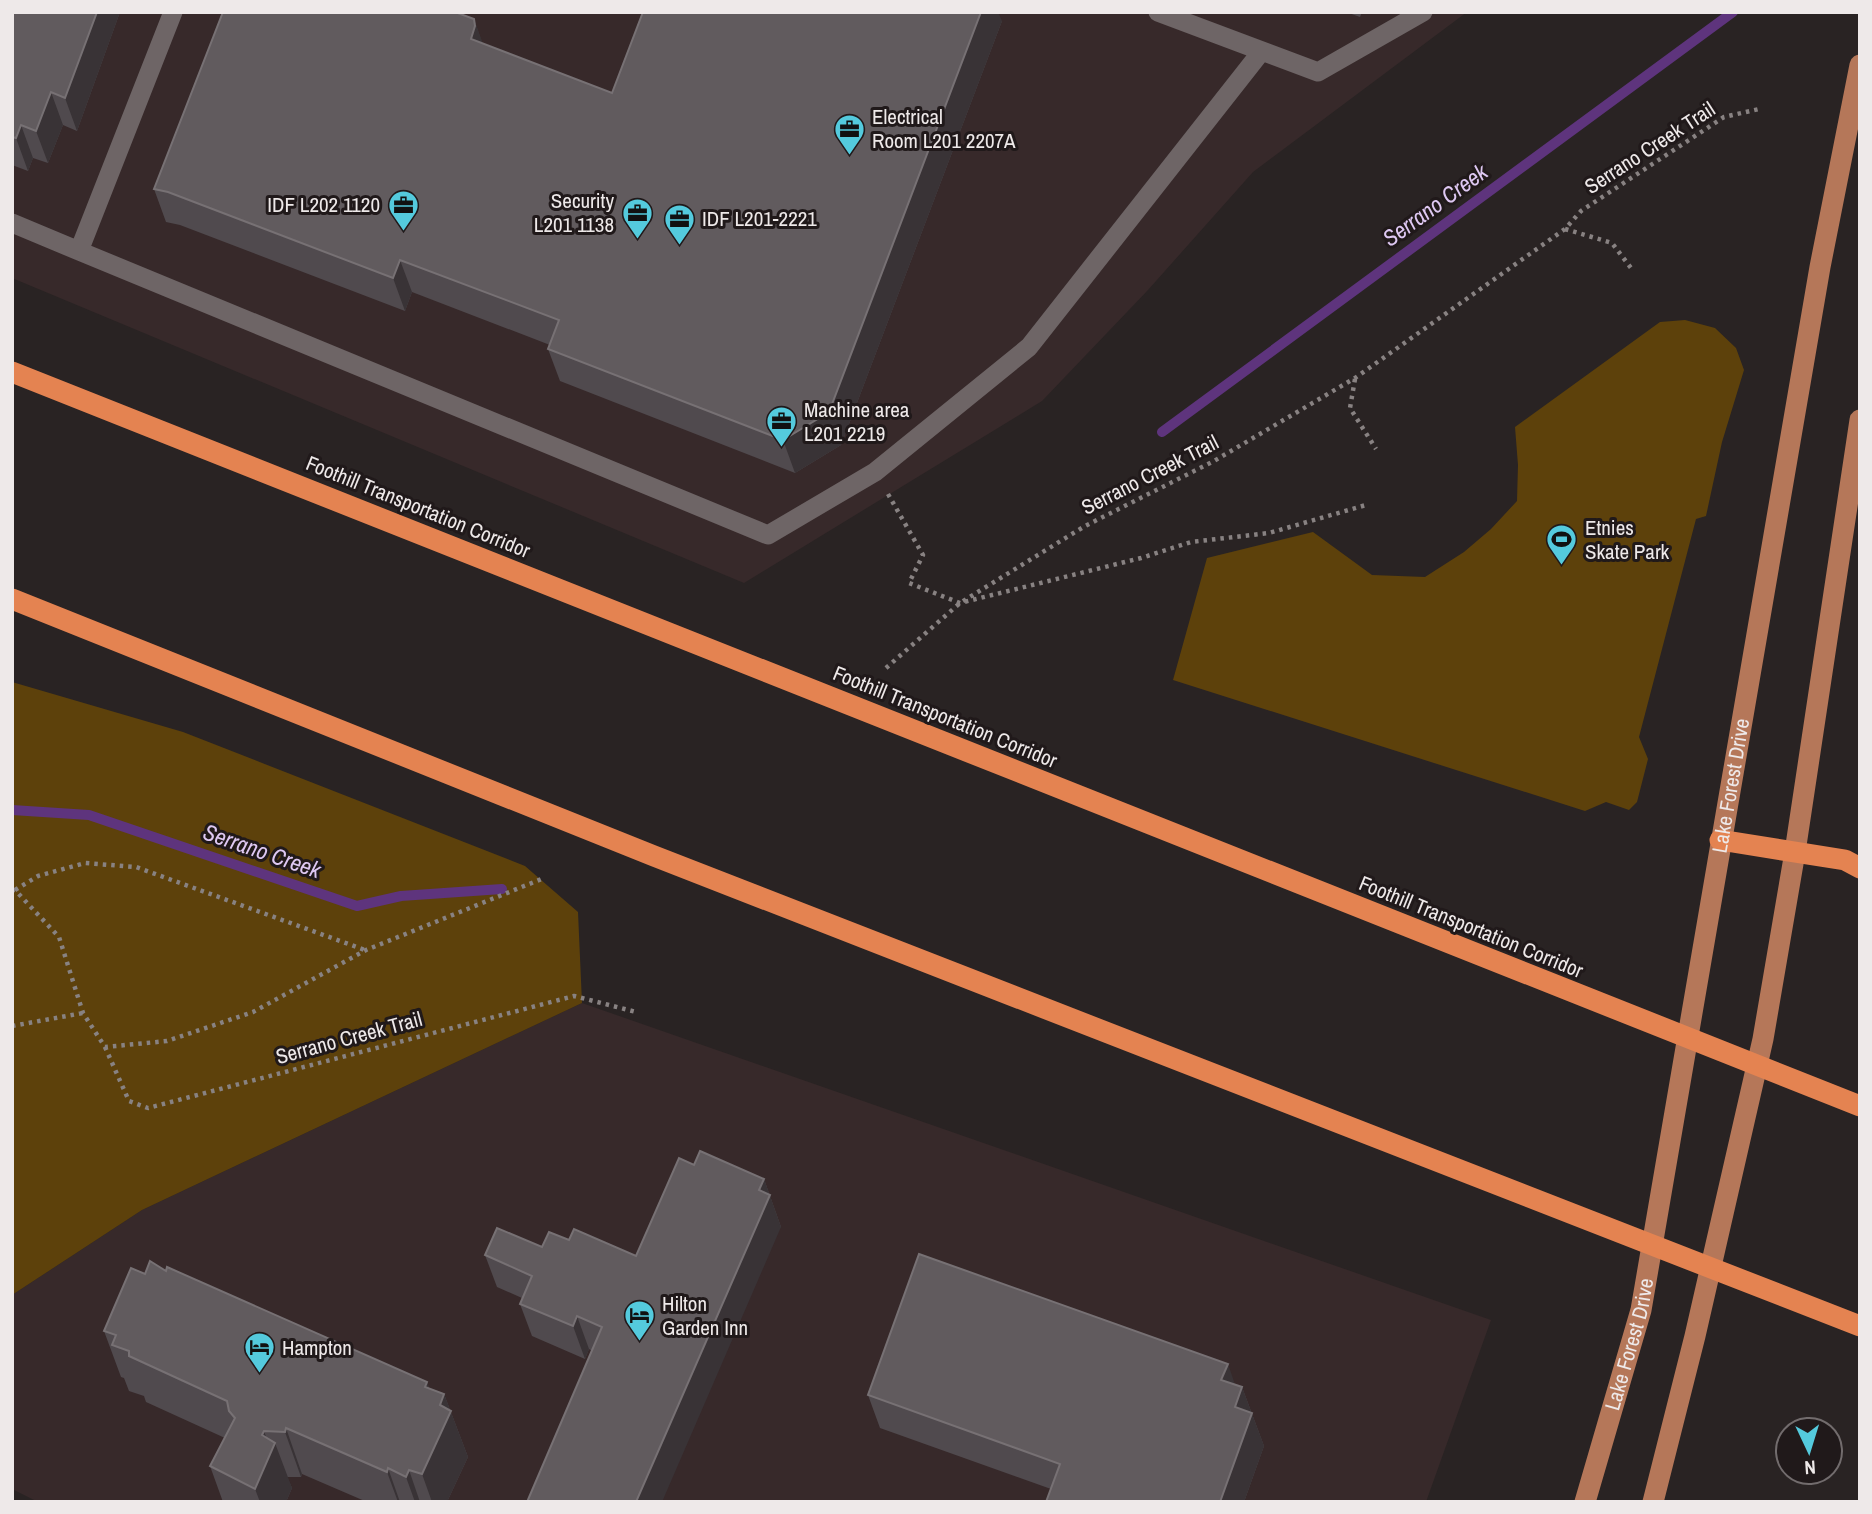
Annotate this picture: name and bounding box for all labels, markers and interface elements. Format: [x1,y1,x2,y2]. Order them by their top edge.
street label: Serrano Creek Trail [1579,94,1721,201]
place label: Electrical Room L201 2207A [872,102,1016,155]
office icon: Electrical Room L201 2207A [832,112,866,156]
water label: Serrano Creek [1376,155,1495,253]
place label: Security L201 1138 [534,186,614,239]
office icon: IDF L202 1120 [386,188,420,232]
place label: IDF L202 1120 [267,190,380,219]
office icon: Security L201 1138 [620,196,654,240]
office icon: IDF L201-2221 [662,202,696,246]
place label: IDF L201-2221 [702,204,817,233]
place label: Machine area L201 2219 [804,395,910,448]
office icon: Machine area L201 2219 [764,405,798,449]
street label: Serrano Creek Trail [1076,428,1223,522]
street label: Foothill Transportation Corridor [302,448,535,565]
place label: Etnies Skate Park [1585,513,1670,566]
sports icon: Etnies Skate Park [1545,523,1579,567]
street label: Foothill Transportation Corridor [829,658,1062,775]
street label: Lake Forest Drive [1705,716,1756,855]
water label: Serrano Creek [199,816,327,886]
street label: Foothill Transportation Corridor [1355,868,1588,985]
street label: Serrano Creek Trail [273,1004,425,1071]
street label: Lake Forest Drive [1597,1276,1660,1414]
place label: Hilton Garden Inn [662,1289,748,1342]
hotel icon: Hilton Garden Inn [622,1299,656,1343]
hotel icon: Hampton [242,1331,276,1375]
place label: Hampton [282,1333,352,1362]
north arrow [1774,1416,1844,1486]
text: N [1804,1455,1817,1481]

